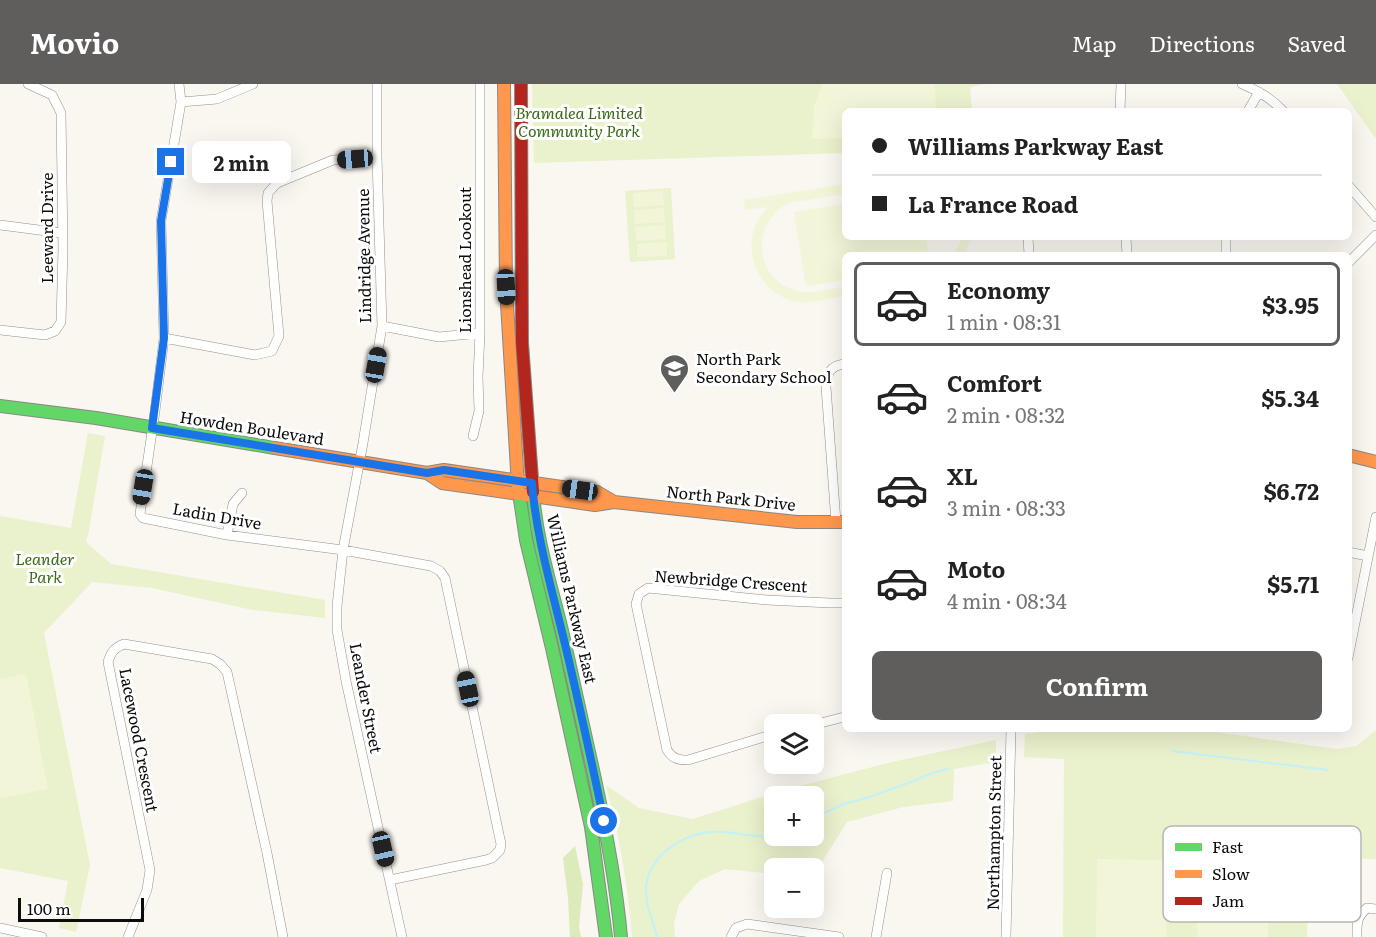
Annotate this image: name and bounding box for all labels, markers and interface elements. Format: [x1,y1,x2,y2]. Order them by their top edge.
text: Movio [30,21,119,63]
text: Map [1072,27,1117,58]
text: Directions [1150,27,1255,58]
text: Saved [1288,27,1346,58]
park label: Bramalea Limited Community Park [515,100,644,142]
text: Williams Parkway East [908,129,1163,162]
callout: 2 min [192,141,291,183]
text: 2 min [214,147,269,177]
route end [157,148,184,175]
car [336,149,374,169]
street label: Leeward Drive [34,172,58,284]
street label: Lionshead Lookout [452,186,476,333]
text: La France Road [908,187,1078,220]
street label: Lindridge Avenue [350,188,376,324]
car [496,269,516,305]
text: Economy [947,273,1050,306]
icon: car [875,277,929,331]
text: $3.95 [1262,288,1319,321]
text: 1 min · 08:31 [947,306,1061,336]
car [364,346,388,384]
place label: North Park Secondary School [696,346,832,388]
school or university icon: North Park Secondary School [659,352,691,394]
text: Comfort [947,366,1042,399]
icon: car [875,370,929,424]
text: $5.34 [1261,381,1319,414]
text: 2 min · 08:32 [947,399,1065,429]
street label: Howden Boulevard [178,404,326,450]
text: XL [947,459,978,492]
icon: car [875,463,929,517]
car [131,468,155,506]
text: $6.72 [1263,474,1319,507]
street label: North Park Drive [665,478,797,516]
car [561,479,599,501]
text: 3 min · 08:33 [947,492,1066,522]
street label: Ladin Drive [171,495,263,535]
street label: Williams Parkway East [542,512,604,687]
park label: Leander Park [15,546,75,588]
text: Moto [947,552,1005,585]
icon: car [875,556,929,610]
street label: Newbridge Crescent [654,563,809,597]
text: $5.71 [1267,567,1319,600]
text: 4 min · 08:34 [947,585,1067,615]
street label: Leander Street [345,641,390,755]
button: Confirm [872,651,1322,720]
street label: Lacewood Crescent [114,666,166,815]
car [455,670,481,708]
map controls [764,714,824,918]
button: layers [764,714,824,774]
street label: Northampton Street [980,755,1006,911]
button: + [764,786,824,846]
route start [590,807,617,834]
legend [1163,826,1361,922]
car [370,829,396,869]
text: Fast [1212,834,1244,858]
button: − [764,858,824,918]
text: Slow [1212,861,1250,885]
text: Jam [1212,888,1245,912]
scale bar [18,895,144,922]
text: 100 m [27,896,71,920]

